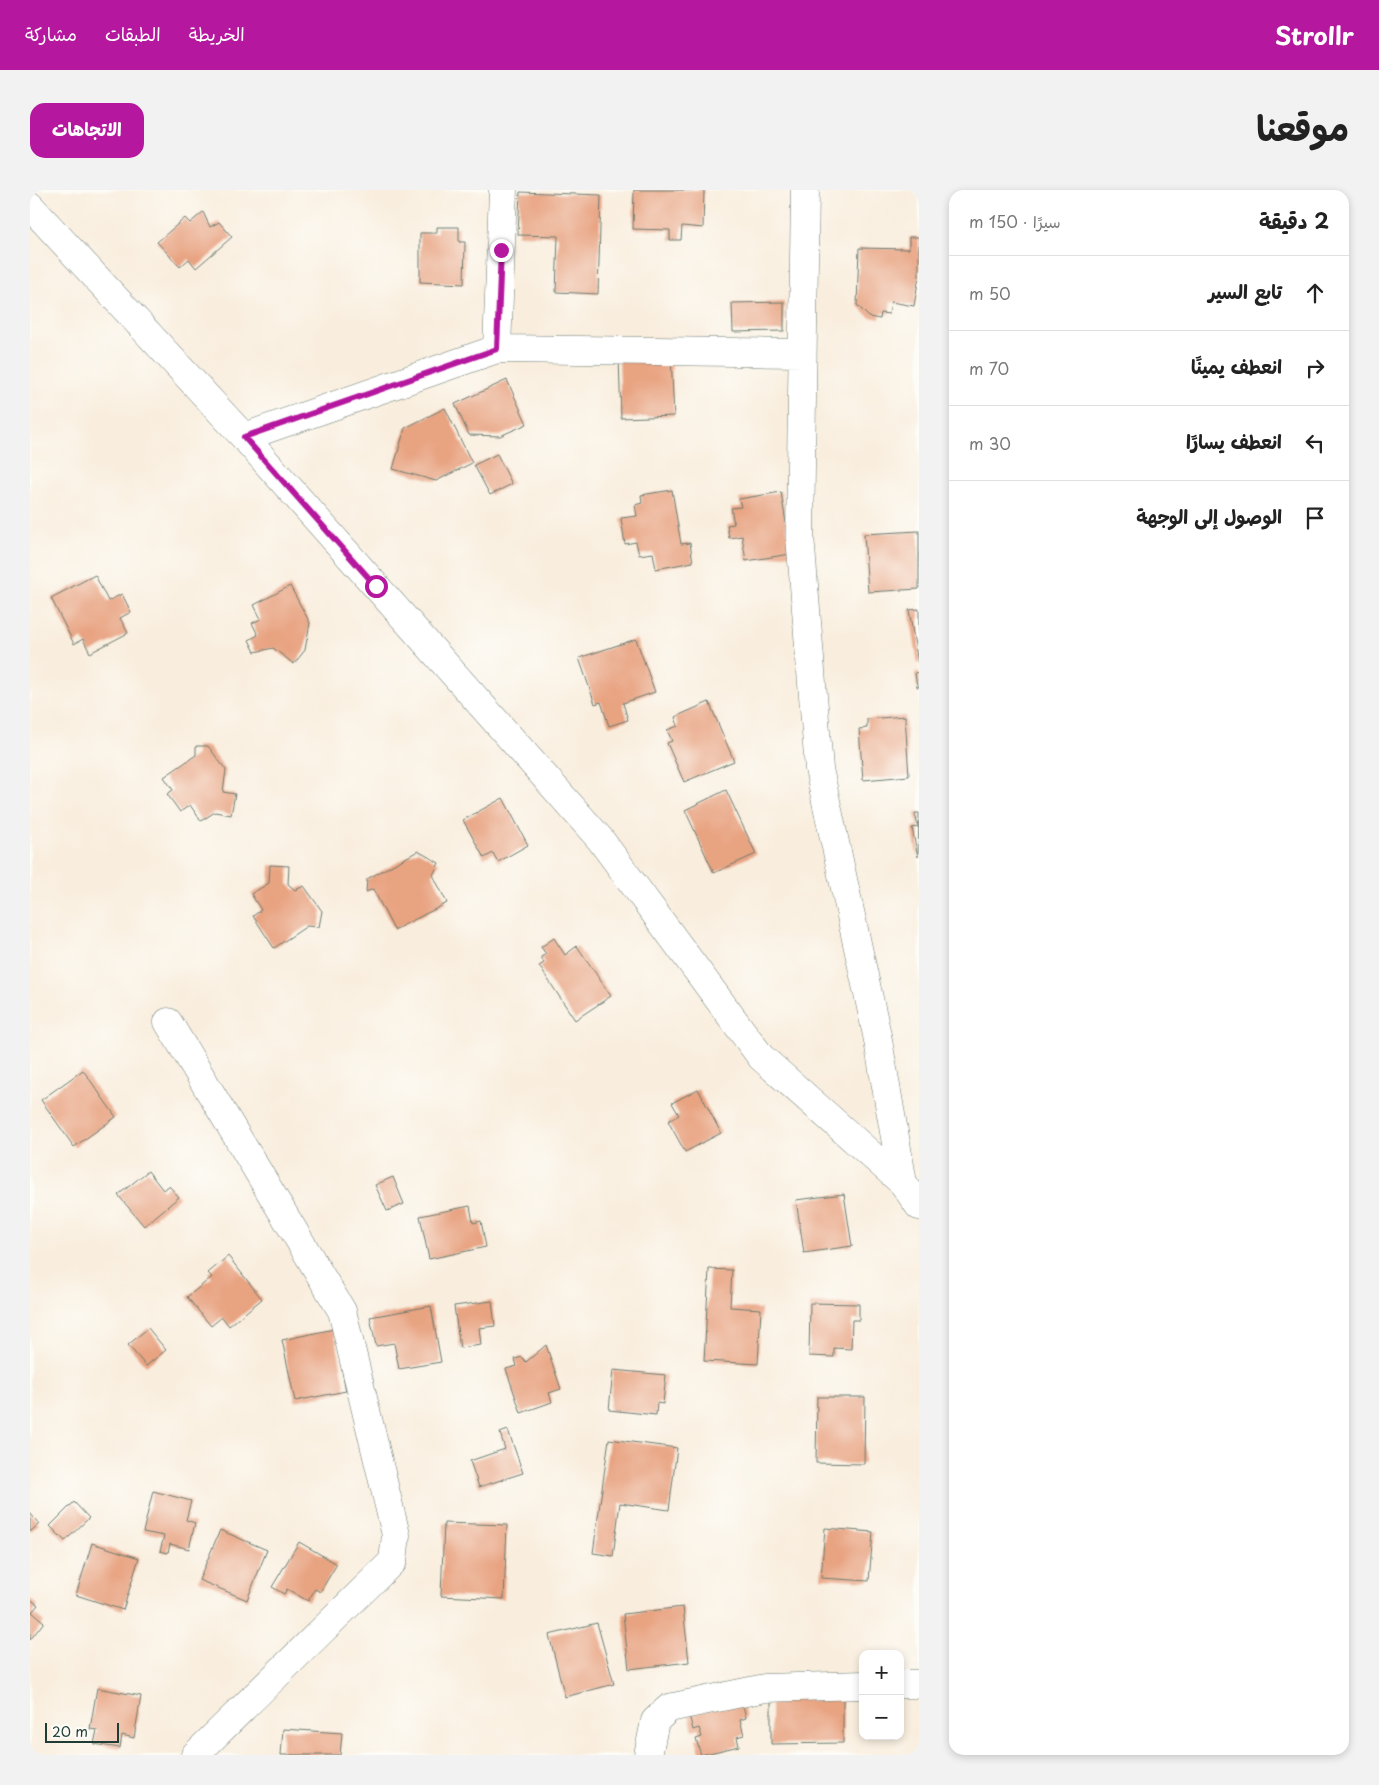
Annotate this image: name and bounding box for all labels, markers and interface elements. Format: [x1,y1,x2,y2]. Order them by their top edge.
text: Strollr [1275,17,1354,53]
text: مشاركة [25,20,77,47]
text: الطبقات [105,20,161,47]
text: الخريطة [189,20,245,47]
text: موقعنا [1256,100,1349,153]
button: الاتجاهات [30,103,144,158]
text: 2 دقيقة [1259,204,1329,236]
text: سيرًا · 150 m [969,209,1061,233]
route end [490,239,513,262]
text: تابع السير [1208,277,1282,305]
icon: ahead [1301,279,1329,307]
text: 50 m [969,281,1011,305]
text: انعطف يمينًا [1191,352,1282,380]
icon: right [1301,354,1329,382]
text: 70 m [969,356,1009,380]
text: انعطف يسارًا [1186,427,1282,455]
icon: left [1301,429,1329,457]
text: 30 m [969,431,1011,455]
text: الوصول إلى الوجهة [1136,502,1282,530]
icon: arrive [1301,504,1329,532]
route start [365,575,388,598]
map controls [859,1650,904,1740]
button: + [859,1650,904,1695]
button: − [859,1695,904,1740]
scale bar [45,1720,119,1743]
text: 20 m [52,1721,88,1742]

